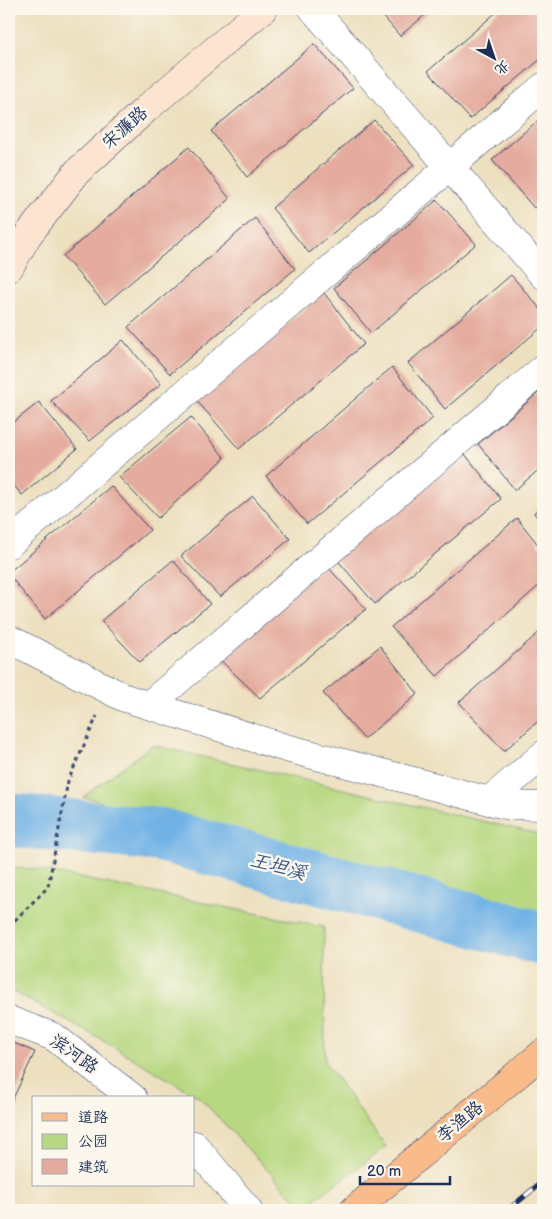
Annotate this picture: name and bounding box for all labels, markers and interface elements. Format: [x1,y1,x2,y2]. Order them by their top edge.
north arrow [470,32,520,82]
text: 北 [491,57,513,79]
street label: 宋濂路 [98,102,152,154]
water label: 王坦溪 [247,849,309,886]
street label: 滨河路 [46,1030,102,1078]
legend [32,1096,195,1186]
street label: 李渔路 [433,1097,487,1147]
text: 道路 [78,1108,108,1127]
text: 公园 [78,1132,108,1151]
scale bar [360,1154,450,1186]
text: 建筑 [78,1158,108,1177]
text: 20 m [367,1162,401,1181]

